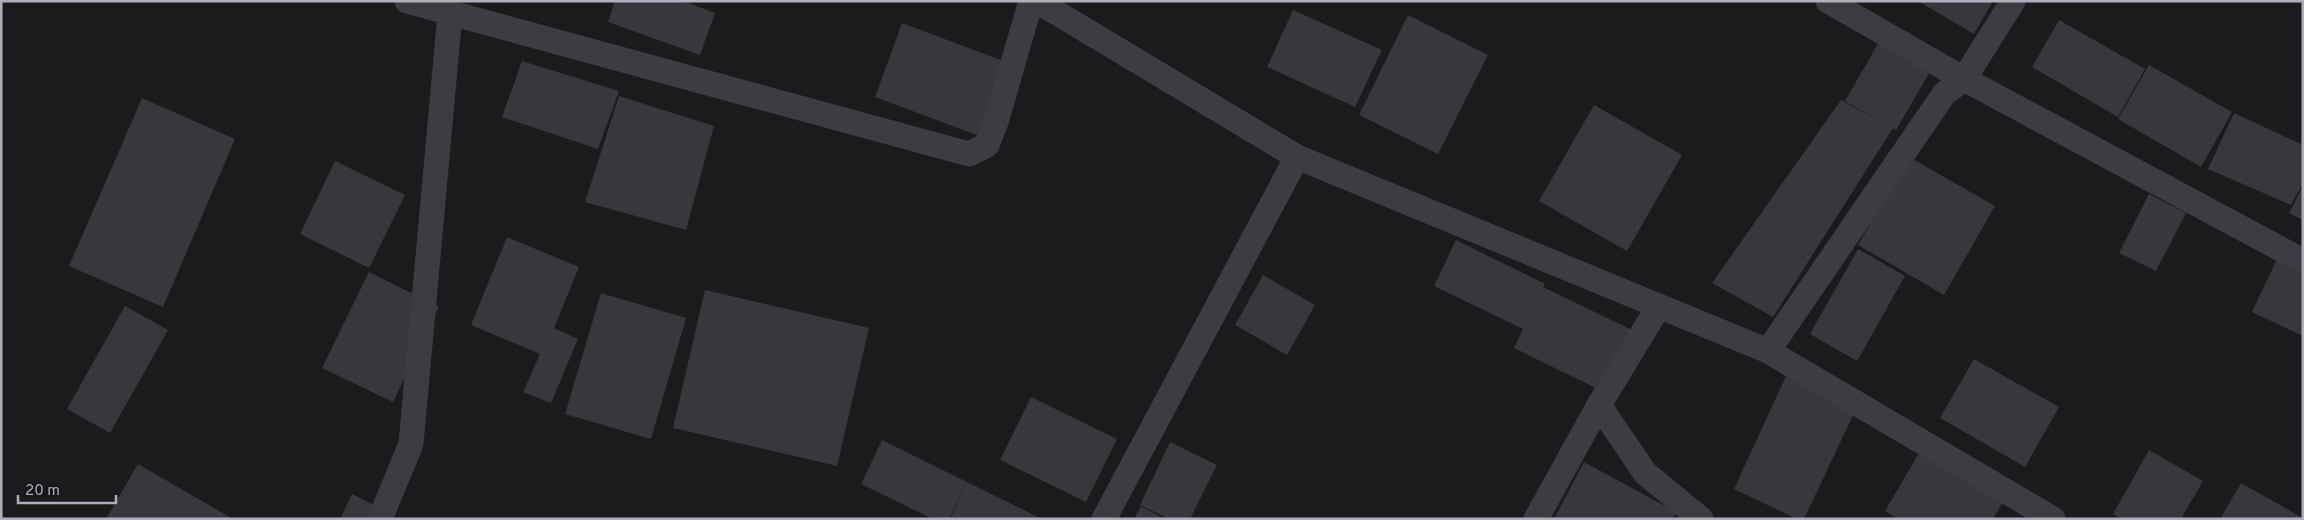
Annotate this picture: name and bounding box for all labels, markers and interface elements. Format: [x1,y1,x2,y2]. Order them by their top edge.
scale bar [18,472,115,504]
text: 20 m [25,482,60,501]

